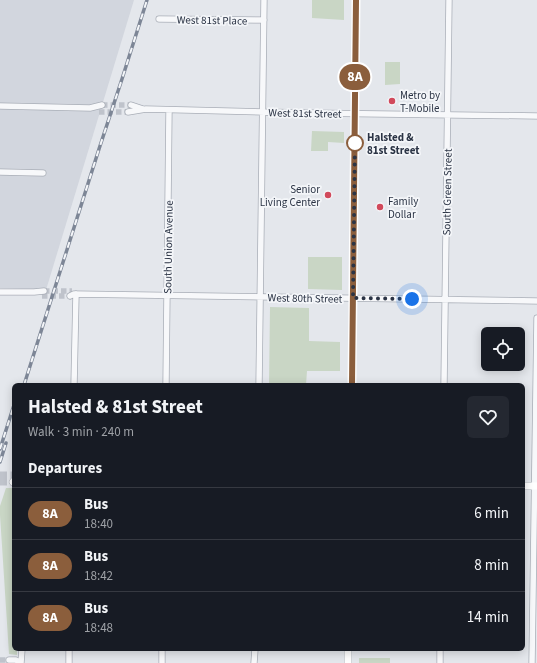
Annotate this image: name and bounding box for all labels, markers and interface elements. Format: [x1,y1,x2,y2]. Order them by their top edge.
street label: West 81st Place [177,12,248,29]
line badge: 8A [337,64,373,90]
text: 8A [347,67,363,87]
place label: Metro by T-Mobile [400,88,440,116]
marker: Metro by T-Mobile [387,96,397,106]
street label: West 81st Street [268,105,342,122]
place label: Halsted & 81st Street [367,130,420,158]
marker: Halsted & 81st Street [346,134,364,152]
street label: South Green Street [439,148,456,236]
place label: Senior Living Center [260,182,320,210]
marker: Senior Living Center [323,190,333,200]
place label: Family Dollar [388,194,418,222]
street label: South Union Avenue [160,200,177,294]
marker: Family Dollar [375,202,385,212]
your location [402,289,422,309]
street label: West 80th Street [267,290,343,307]
map controls [481,327,525,371]
button: locate [481,327,525,371]
text: Halsted & 81st Street [28,394,203,421]
button: heart [467,396,509,438]
text: Walk · 3 min · 240 m [28,423,134,441]
text: Departures [28,458,102,479]
text: Bus [84,494,108,515]
text: 6 min [474,503,509,524]
text: 8A [42,504,58,524]
text: 18:40 [84,515,113,533]
text: Bus [84,546,108,567]
text: 8 min [474,555,509,576]
text: 8A [42,556,58,576]
text: 18:42 [84,567,113,585]
text: Bus [84,598,108,619]
text: 14 min [467,607,509,628]
text: 8A [42,608,58,628]
text: 18:48 [84,619,113,637]

